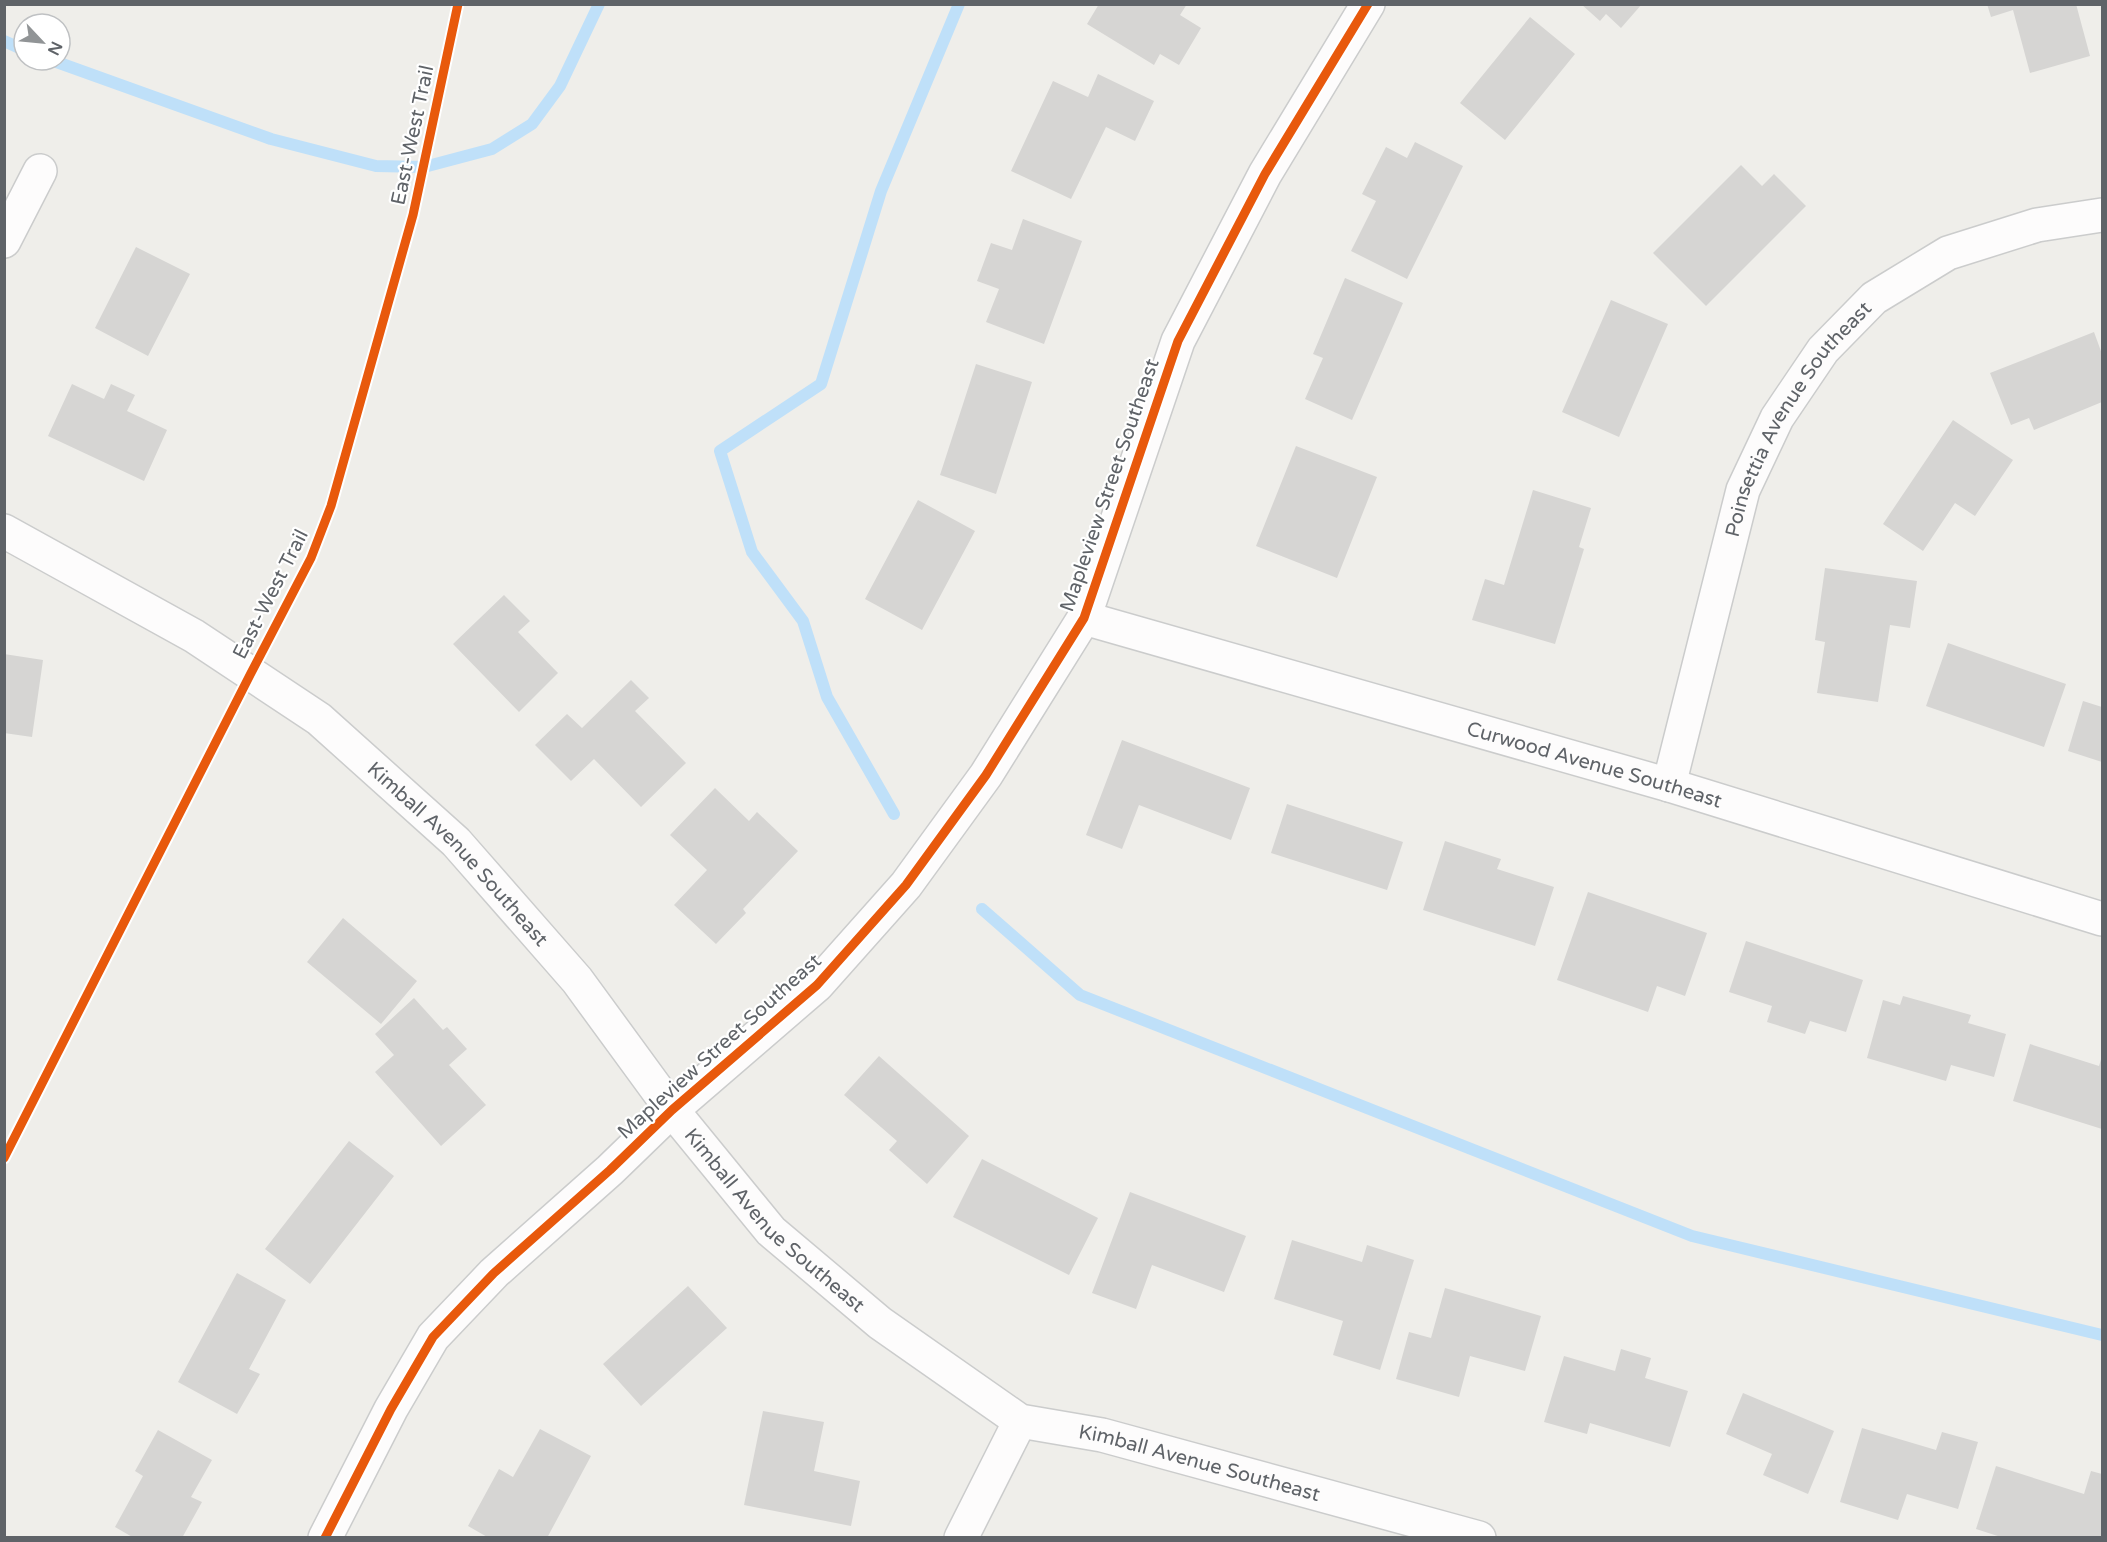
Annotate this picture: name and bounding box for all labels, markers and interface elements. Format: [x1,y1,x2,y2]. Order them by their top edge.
north arrow [12,12,72,72]
text: N [43,38,66,58]
street label: East-West Trail [386,63,439,207]
street label: Poinsettia Avenue Southeast [1721,297,1877,540]
street label: Mapleview Street Southeast [1055,355,1165,615]
street label: East-West Trail [228,526,314,663]
street label: Curwood Avenue Southeast [1464,717,1725,814]
street label: Kimball Avenue Southeast [362,757,553,952]
street label: Mapleview Street Southeast [613,949,827,1145]
street label: Kimball Avenue Southeast [679,1124,870,1318]
street label: Kimball Avenue Southeast [1077,1420,1323,1507]

